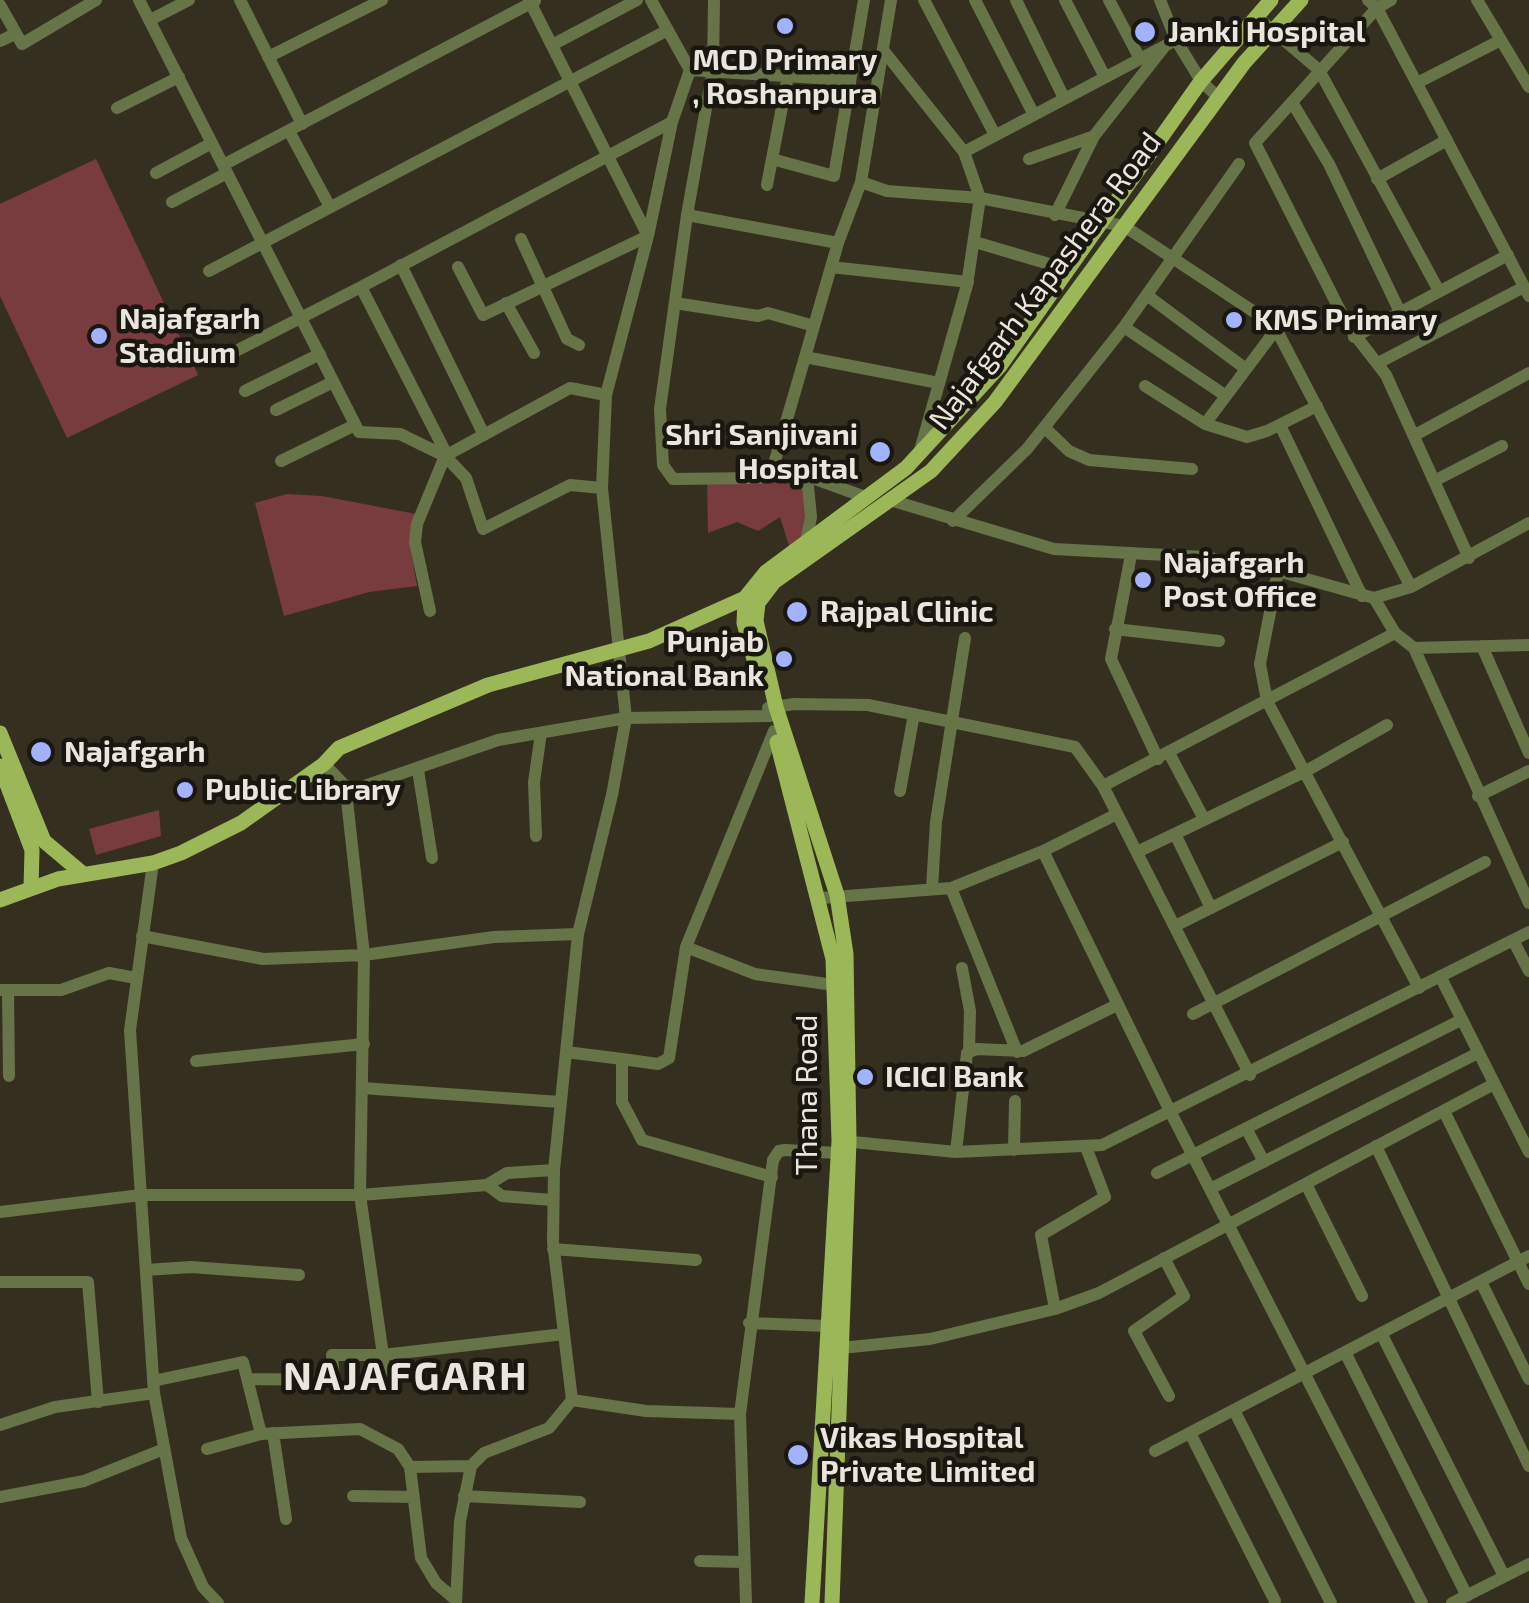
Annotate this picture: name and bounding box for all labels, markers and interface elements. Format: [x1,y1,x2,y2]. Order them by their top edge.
place label: Janki Hospital [1168,14,1366,50]
marker: MCD Primary , Roshanpura [774,15,796,37]
marker: Janki Hospital [1132,19,1158,45]
place label: MCD Primary , Roshanpura [692,42,878,112]
street label: Najafgarh Kapashera Road [921,125,1169,437]
place label: Najafgarh Stadium [119,301,260,372]
place label: KMS Primary [1254,302,1437,338]
marker: KMS Primary [1223,309,1245,331]
marker: Najafgarh Stadium [88,325,110,347]
place label: Shri Sanjivani Hospital [665,417,858,488]
marker: Shri Sanjivani Hospital [867,439,893,465]
place label: Najafgarh Post Office [1163,545,1317,616]
marker: Najafgarh Post Office [1132,569,1154,591]
place label: Rajpal Clinic [820,594,994,630]
marker: Rajpal Clinic [784,599,810,625]
place label: Punjab National Bank [564,624,764,694]
marker: Punjab National Bank [773,648,795,670]
place label: Najafgarh [64,734,205,770]
marker: Najafgarh [28,739,54,765]
place label: Public Library [205,772,401,808]
marker: Public Library [174,779,196,801]
street label: Thana Road [789,1014,825,1176]
place label: ICICI Bank [885,1059,1024,1095]
marker: ICICI Bank [854,1066,876,1088]
district label: NAJAFGARH [283,1353,529,1401]
place label: Vikas Hospital Private Limited [820,1420,1035,1490]
marker: Vikas Hospital Private Limited [785,1442,811,1468]

